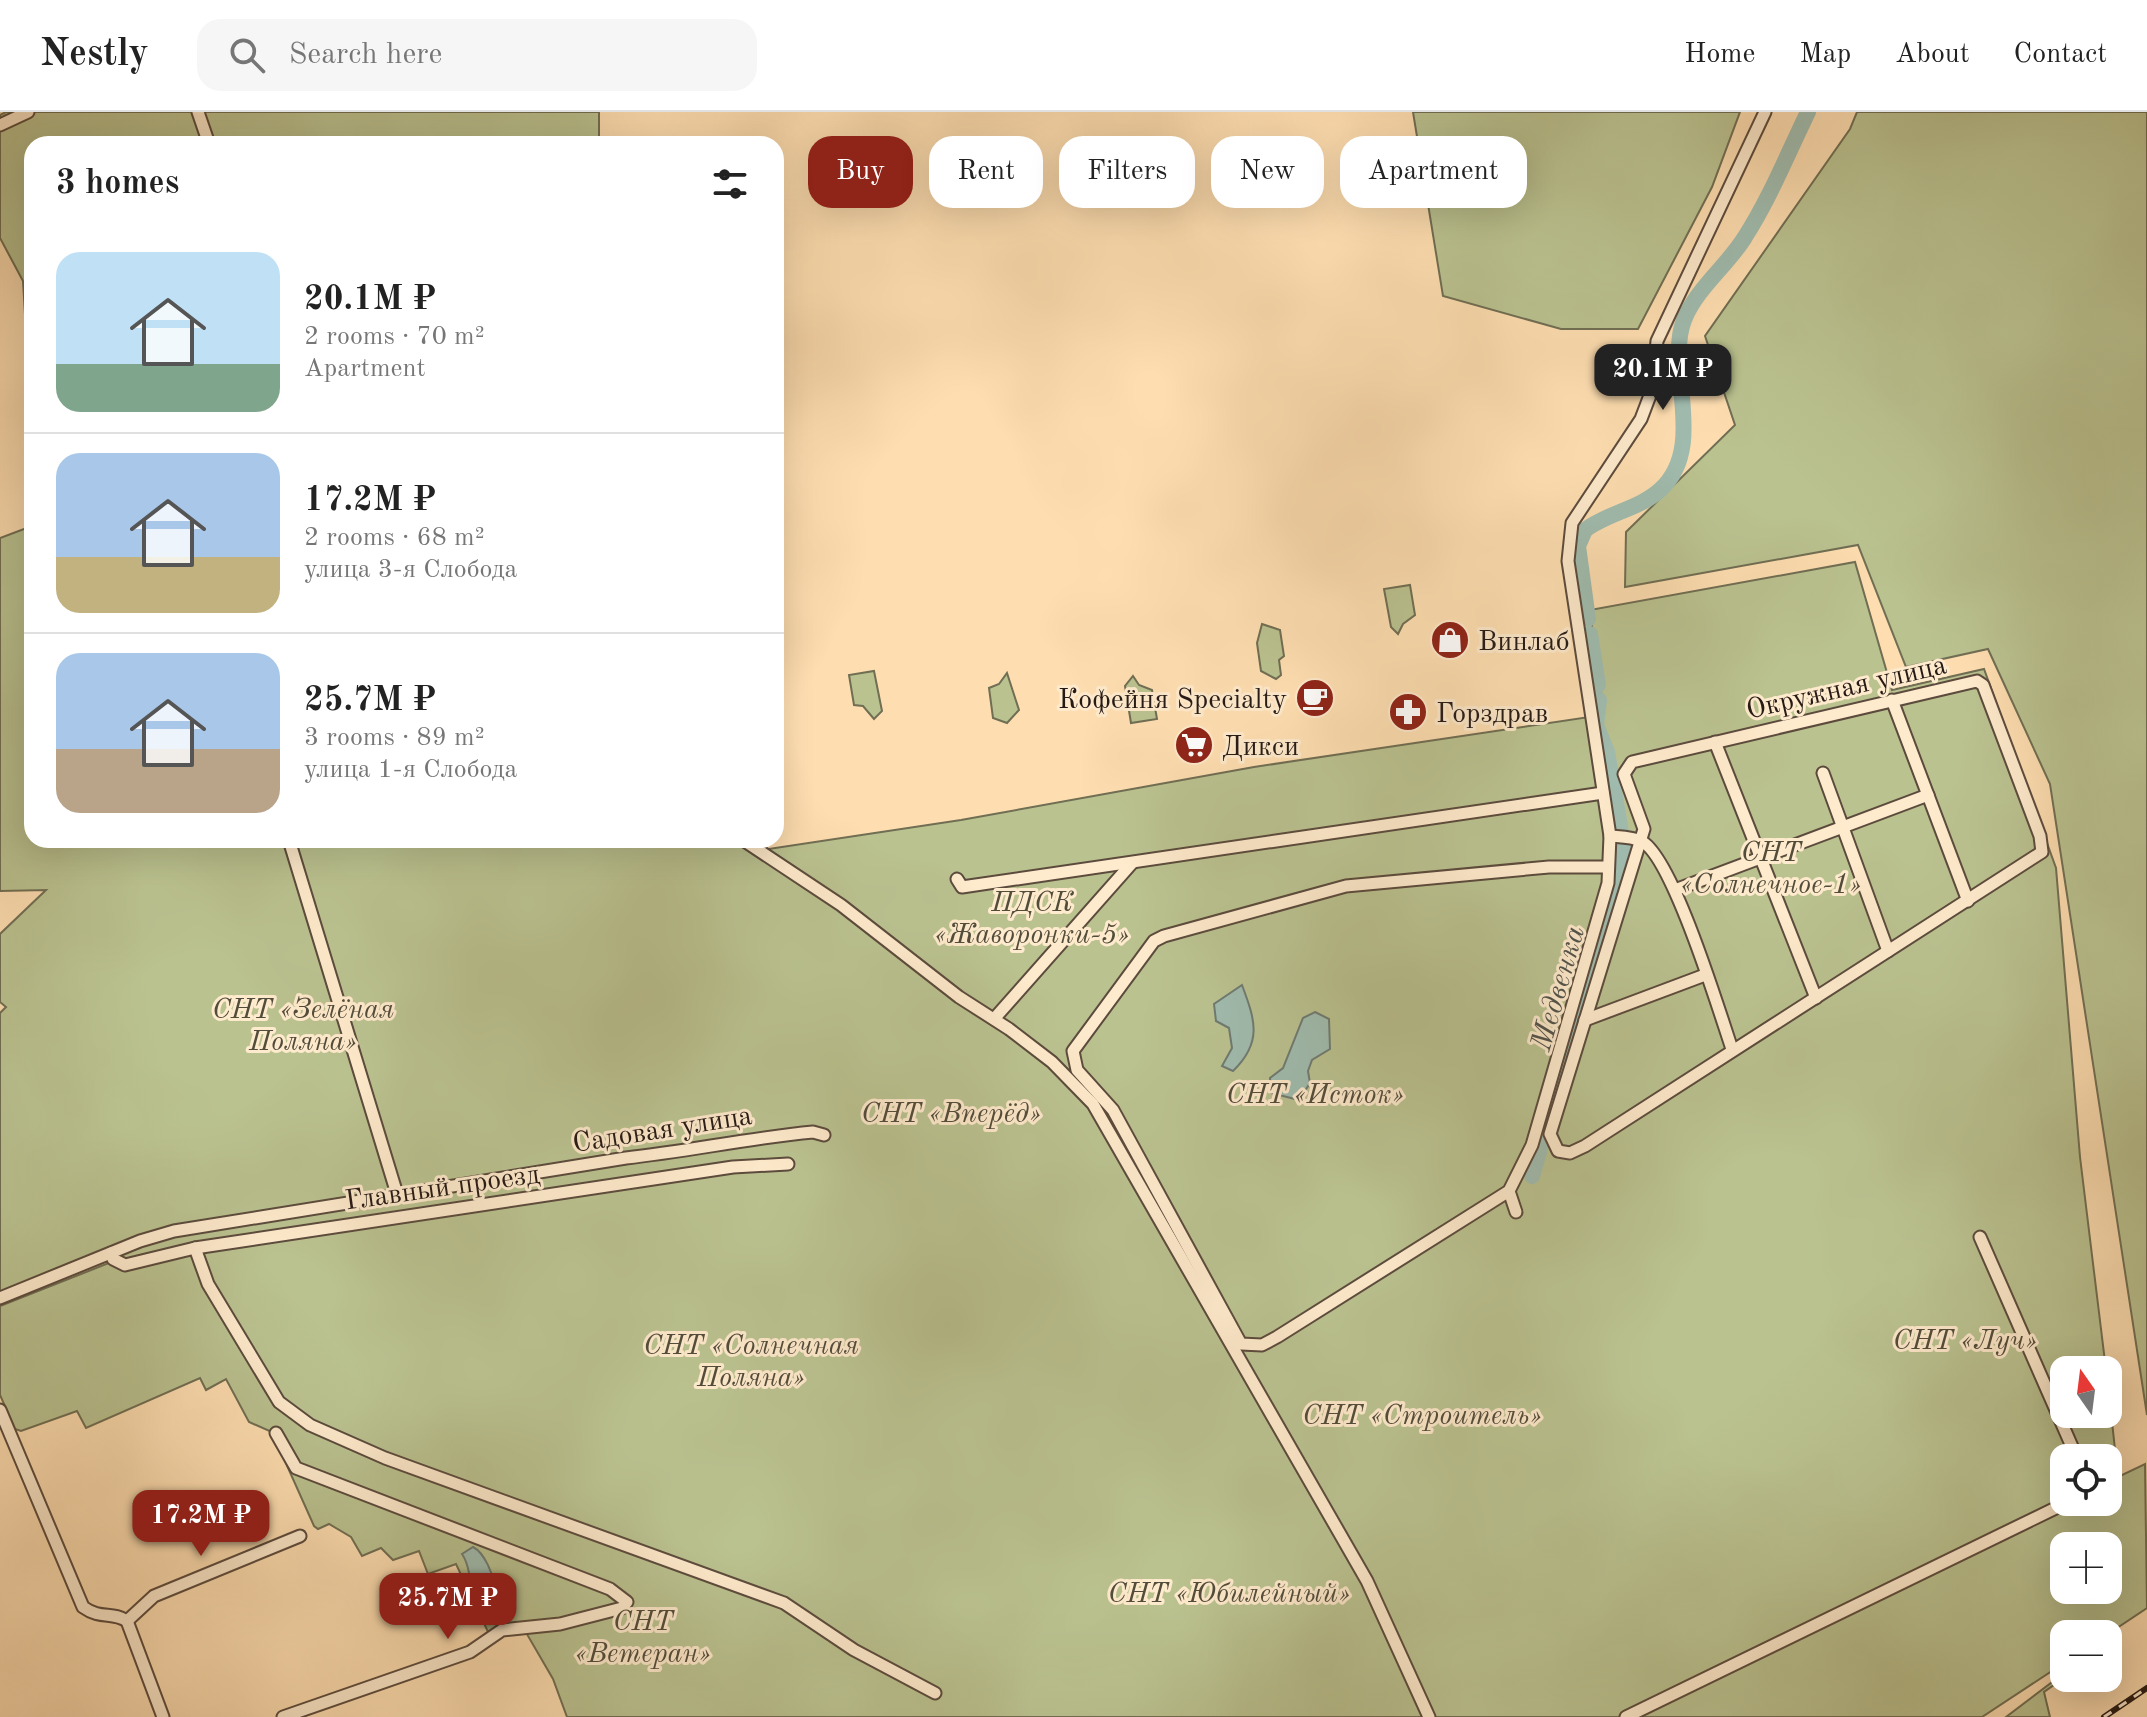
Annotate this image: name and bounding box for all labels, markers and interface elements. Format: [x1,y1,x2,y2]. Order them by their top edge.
search box [197,19,757,91]
icon: search [225,33,269,77]
text: Nestly [40,36,149,74]
text: Search here [289,40,442,70]
text: Home [1684,41,1755,69]
text: Map [1799,41,1851,69]
text: About [1895,41,1970,69]
text: Contact [2014,41,2107,69]
chip: Buy [808,136,913,208]
chip: Rent [929,136,1043,208]
chip: Filters [1059,136,1195,208]
chip: New [1211,136,1324,208]
chip: Apartment [1340,136,1527,208]
icon: filters [708,162,752,206]
text: 3 homes [56,167,179,201]
text: 20.1M ₽ [304,283,436,317]
icon: home [120,284,216,380]
text: 2 rooms · 70 m² [304,324,485,350]
pin: 20.1M ₽ [1589,344,1737,412]
text: Apartment [304,356,426,382]
text: 20.1M ₽ [1612,357,1714,383]
text: 17.2M ₽ [304,484,436,518]
icon: home [120,485,216,581]
text: 2 rooms · 68 m² [304,525,485,551]
text: улица 3-я Слобода [304,557,517,583]
shop icon: Винлаб [1429,619,1471,661]
place label: Винлаб [1478,629,1570,657]
street label: Окружная улица [1744,652,1950,726]
cafe icon: Кофейня Specialty [1294,677,1336,719]
text: 25.7M ₽ [304,684,436,718]
icon: home [120,685,216,781]
place label: Кофейня Specialty [1058,687,1287,715]
pharmacy icon: Горздрав [1387,691,1429,733]
place label: Горздрав [1436,701,1548,729]
supermarket icon: Дикси [1173,724,1215,766]
text: 3 rooms · 89 m² [304,725,485,751]
place label: Дикси [1222,734,1299,762]
text: улица 1-я Слобода [304,757,517,783]
park label: СНТ «Солнечное-1» [1681,840,1861,900]
park label: ПДСК «Жаворонки-5» [935,890,1129,950]
water label: Медвенка [1527,923,1591,1055]
park label: СНТ «Зелёная Поляна» [212,996,394,1057]
park label: СНТ «Исток» [1226,1082,1404,1110]
park label: СНТ «Вперёд» [861,1101,1041,1129]
street label: Садовая улица [571,1103,754,1159]
street label: Главный проезд [343,1161,542,1216]
park label: СНТ «Луч» [1893,1328,2037,1356]
park label: СНТ «Солнечная Поляна» [643,1333,859,1393]
north arrow [2050,1356,2122,1428]
map controls [2050,1356,2122,1692]
park label: СНТ «Строитель» [1302,1403,1542,1431]
button: locate [2050,1444,2122,1516]
pin: 17.2M ₽ [127,1490,275,1558]
text: 17.2M ₽ [150,1503,252,1529]
button: + [2050,1532,2122,1604]
pin: 25.7M ₽ [374,1573,522,1641]
park label: СНТ «Юбилейный» [1108,1581,1350,1609]
text: 25.7M ₽ [397,1586,499,1612]
park label: СНТ «Ветеран» [575,1609,711,1669]
button: − [2050,1620,2122,1692]

